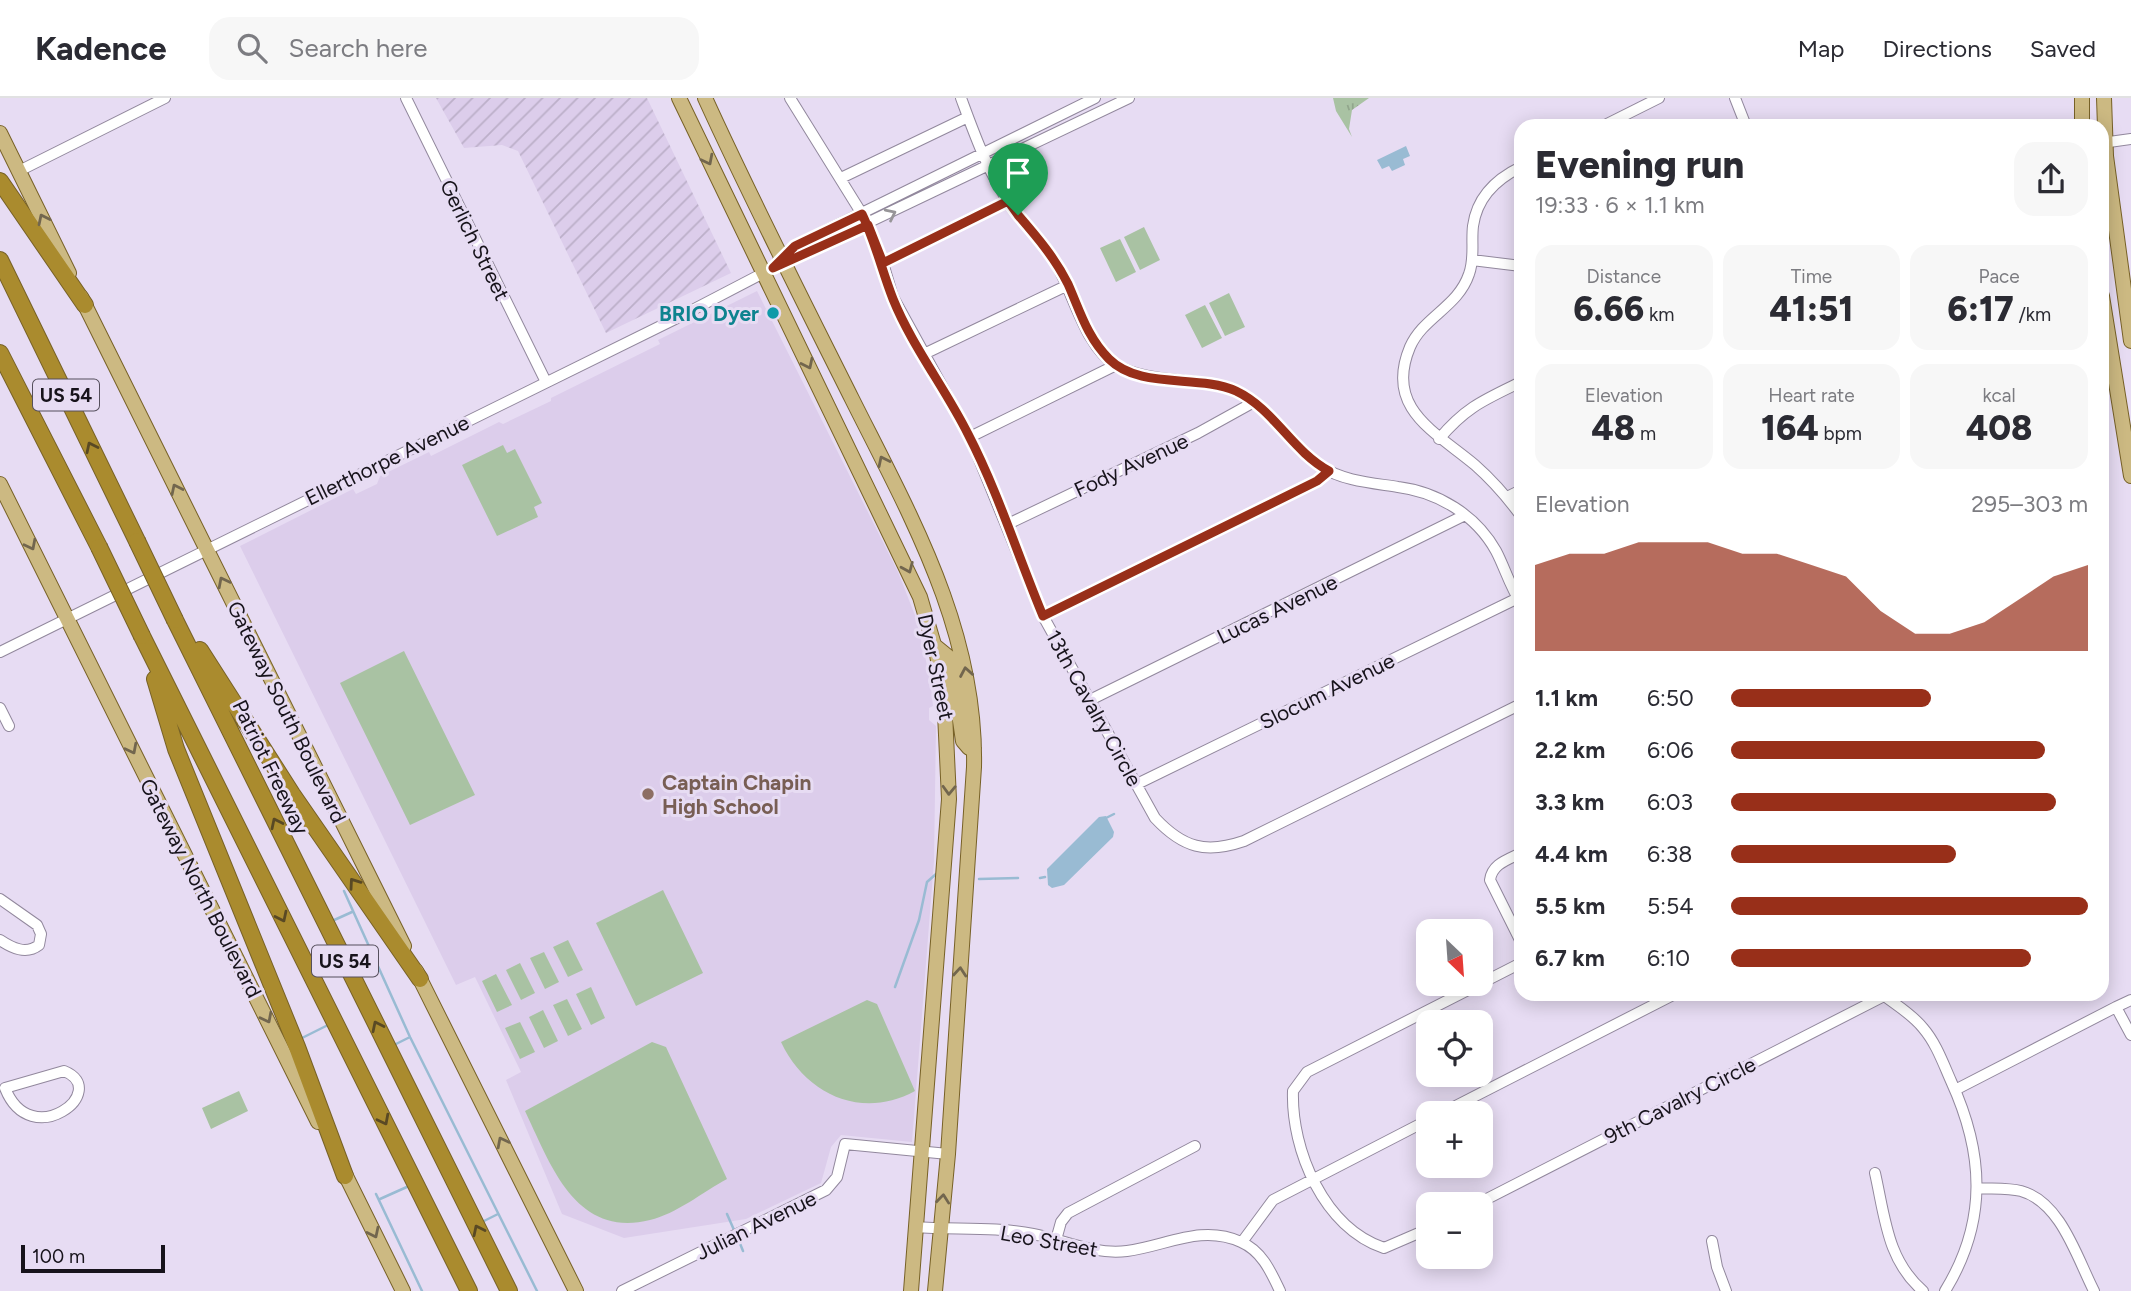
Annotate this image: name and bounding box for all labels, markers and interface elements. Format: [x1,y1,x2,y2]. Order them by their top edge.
search box [209,17,699,80]
text: Kadence [35,29,167,68]
icon: search [233,29,271,67]
text: Search here [289,32,427,64]
text: Map [1798,34,1844,63]
text: Directions [1882,34,1992,63]
text: Saved [2030,34,2096,63]
text: Evening run [1535,142,1744,188]
button: share [2014,142,2088,216]
pin [988,143,1048,215]
one-way arrow [699,153,713,165]
icon: arrive [999,154,1037,192]
street label: Gerlich Street [435,176,515,304]
text: 19:33 · 6 × 1.1 km [1535,191,1704,219]
one-way arrow [884,208,896,222]
one-way arrow [37,214,51,226]
text: Distance [1587,265,1661,288]
text: Time [1791,265,1832,288]
text: Pace [1979,265,2020,288]
text: 6.66 [1573,288,1644,330]
text: 41:51 [1770,288,1853,330]
text: 6:17 [1947,288,2014,330]
place label: BRIO Dyer [659,301,759,326]
text: km [1644,303,1674,326]
text: /km [2014,303,2051,326]
marker: BRIO Dyer [765,305,781,321]
one-way arrow [800,357,814,369]
road number: US 54 [33,380,99,410]
text: Elevation [1585,384,1663,407]
text: Heart rate [1768,384,1855,407]
text: kcal [1983,384,2016,407]
text: 48 [1592,407,1635,449]
text: 164 [1761,407,1819,449]
text: 408 [1966,407,2032,449]
street label: Ellerthorpe Avenue [301,409,473,511]
text: m [1635,422,1656,445]
text: bpm [1819,422,1862,445]
street label: Fody Avenue [1070,428,1192,502]
one-way arrow [85,442,99,454]
one-way arrow [877,456,891,468]
one-way arrow [171,484,185,496]
text: Elevation [1535,490,1630,518]
text: 295–303 m [1971,490,2088,518]
one-way arrow [22,538,36,550]
one-way arrow [900,561,914,573]
street label: Lucas Avenue [1213,569,1341,649]
one-way arrow [217,577,231,589]
street label: Gateway South Boulevard [222,597,352,827]
street label: Dyer Street [913,612,959,722]
street label: 13th Cavalry Circle [1041,626,1147,790]
street label: Slocum Avenue [1256,648,1398,734]
one-way arrow [959,666,974,678]
text: 1.1 km [1535,684,1598,712]
text: 6:50 [1647,684,1694,712]
street label: Patriot Freeway [228,696,314,838]
text: 2.2 km [1535,736,1605,764]
text: 6:06 [1647,736,1694,764]
one-way arrow [124,742,138,754]
place label: Captain Chapin High School [662,770,811,819]
street label: Gateway North Boulevard [135,774,267,1002]
one-way arrow [942,785,957,796]
marker: Captain Chapin High School [640,786,656,802]
text: 3.3 km [1535,788,1604,816]
text: 6:03 [1647,788,1693,816]
one-way arrow [270,818,284,830]
text: 4.4 km [1535,840,1608,868]
text: 6:38 [1647,840,1692,868]
one-way arrow [350,878,362,891]
text: 5.5 km [1535,892,1605,920]
text: 5:54 [1647,892,1694,920]
one-way arrow [274,910,288,922]
north arrow [1416,919,1493,996]
map controls [1416,919,1493,1269]
text: 6.7 km [1535,944,1605,972]
text: 6:10 [1647,944,1690,972]
road number: US 54 [312,946,378,976]
one-way arrow [952,966,967,977]
button: locate [1416,1010,1493,1087]
one-way arrow [258,1011,272,1023]
one-way arrow [371,1021,385,1033]
street label: 9th Cavalry Circle [1600,1051,1760,1149]
button: + [1416,1101,1493,1178]
one-way arrow [375,1113,389,1125]
one-way arrow [497,1137,511,1149]
street label: Julian Avenue [692,1185,820,1265]
button: − [1416,1192,1493,1269]
one-way arrow [936,1193,951,1204]
street label: Leo Street [998,1220,1100,1262]
one-way arrow [473,1225,487,1237]
one-way arrow [366,1226,380,1238]
scale bar [21,1242,164,1274]
text: 100 m [32,1245,85,1268]

